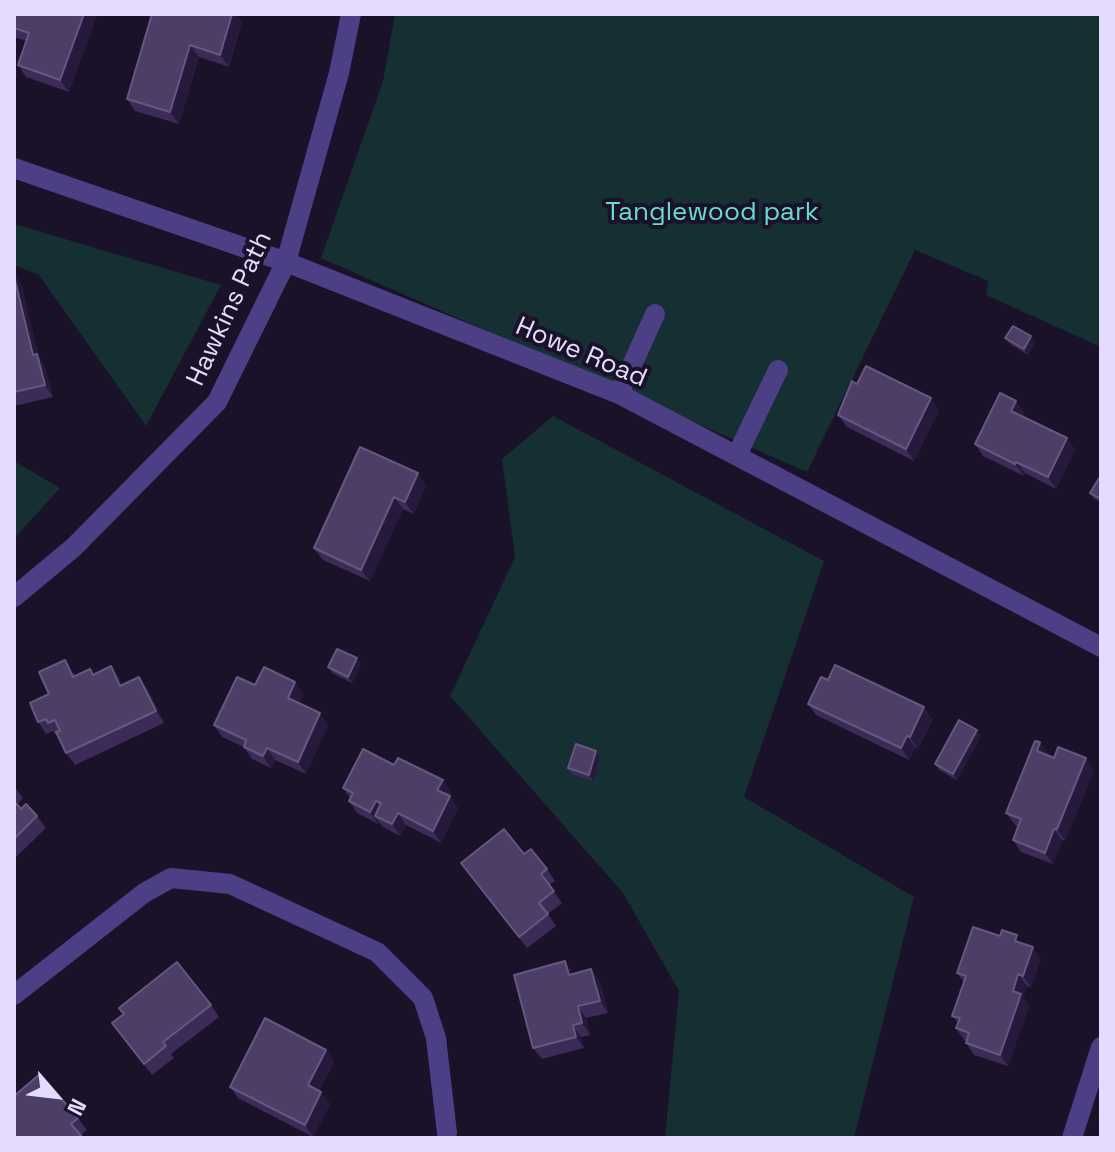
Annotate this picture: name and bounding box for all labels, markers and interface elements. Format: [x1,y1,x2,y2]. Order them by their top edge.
park label: Tanglewood park [605,197,819,229]
street label: Hawkins Path [181,227,279,391]
street label: Howe Road [511,311,651,395]
north arrow [16,1056,96,1136]
text: N [61,1094,93,1120]

